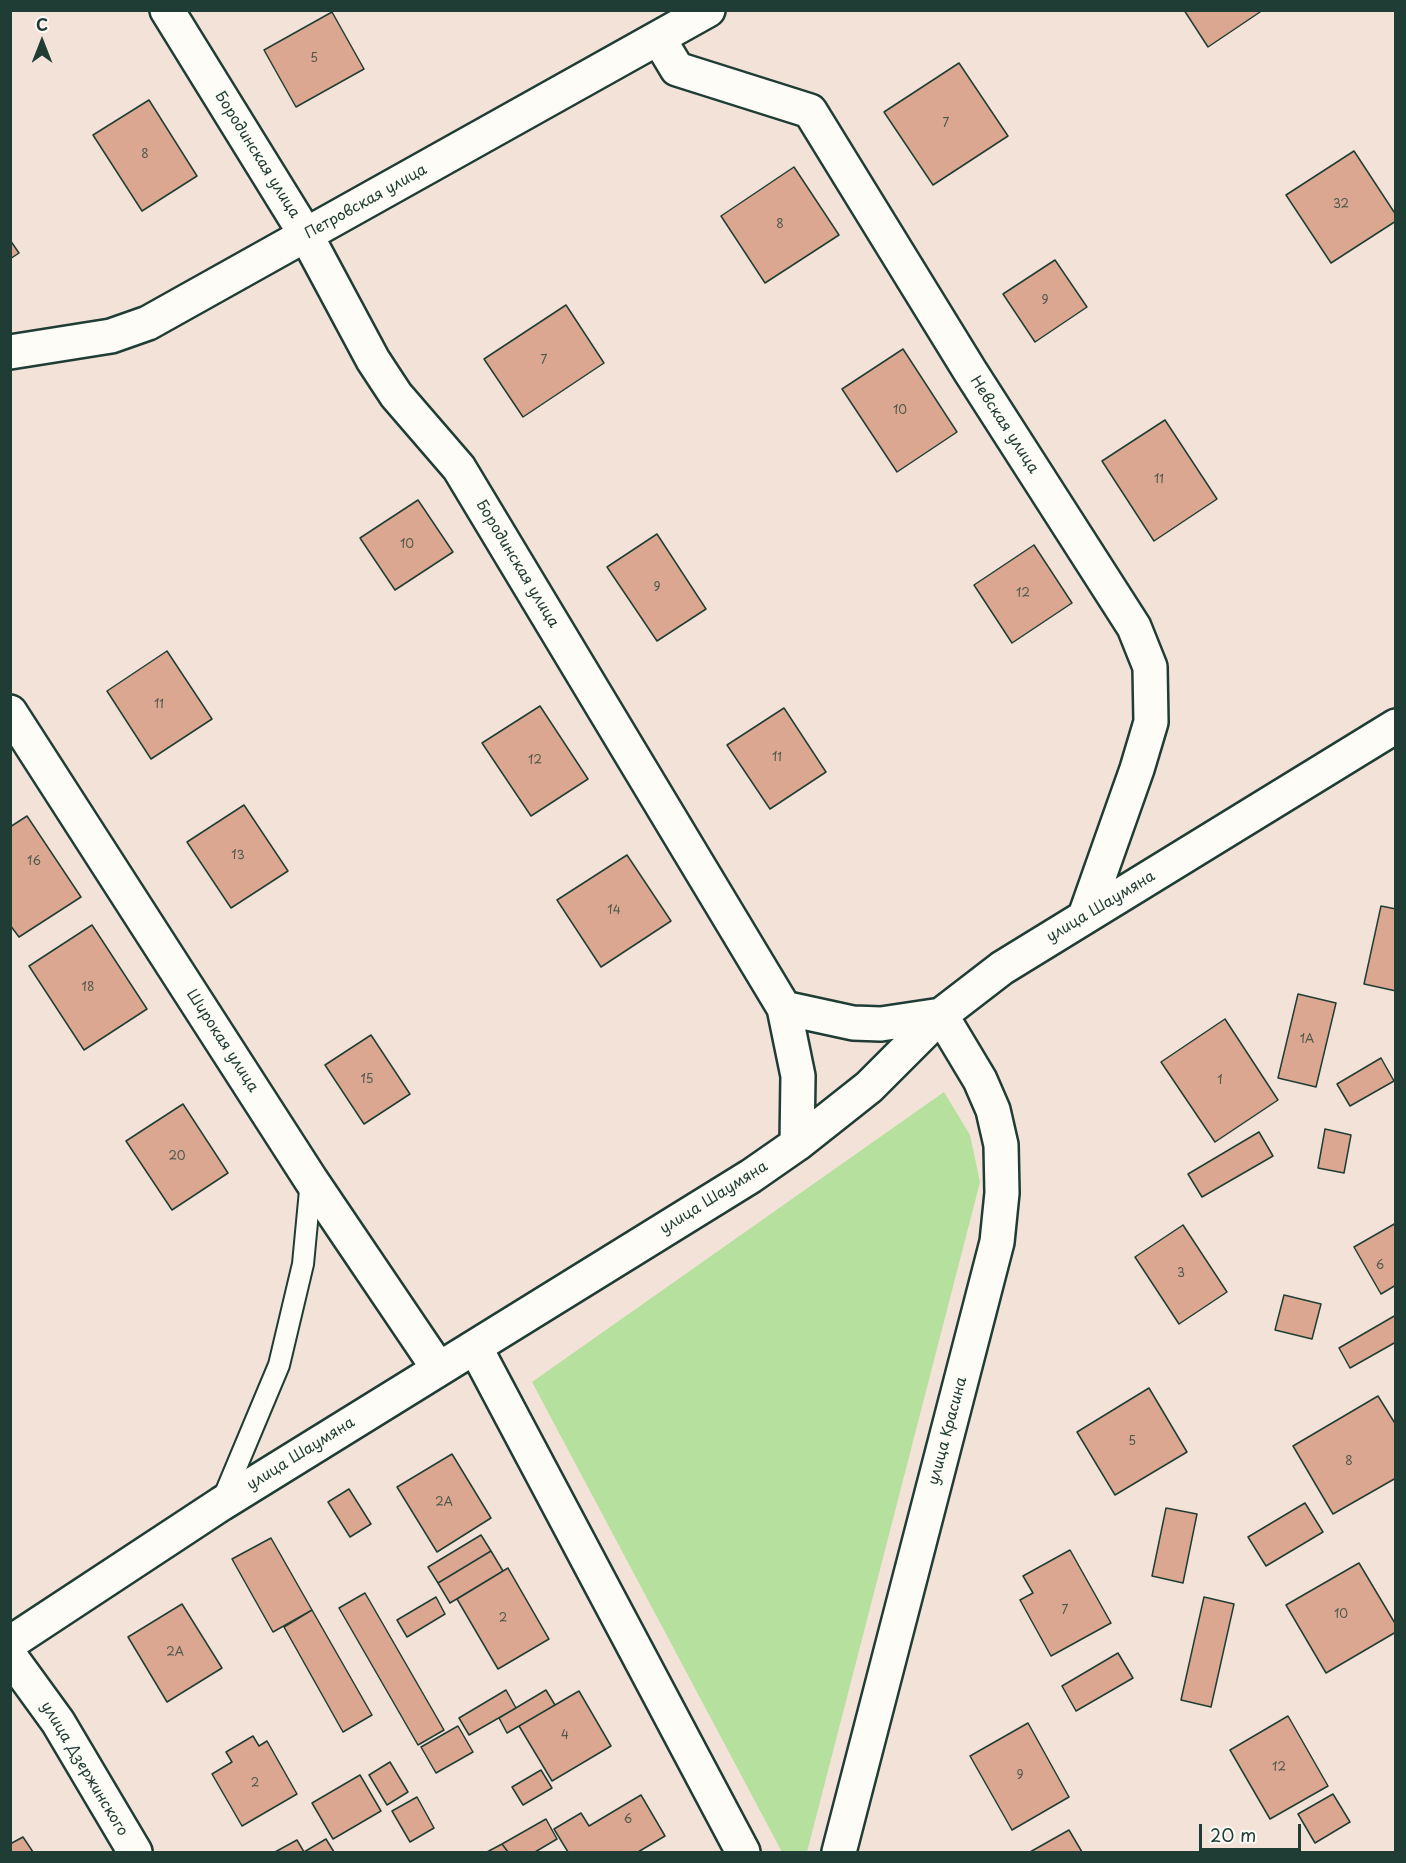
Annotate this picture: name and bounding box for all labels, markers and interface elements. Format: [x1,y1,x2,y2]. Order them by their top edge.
north arrow [12,12,72,72]
text: С [36,12,48,36]
house number: 5 [310,52,318,66]
street label: Бородинская улица [211,88,303,222]
house number: 7 [943,117,949,131]
house number: 8 [141,148,149,162]
street label: Петровская улица [302,161,430,243]
house number: 32 [1333,198,1349,212]
house number: 8 [776,218,784,232]
house number: 9 [1041,294,1049,308]
house number: 7 [541,354,547,368]
street label: Невская улица [966,373,1042,477]
house number: 10 [893,404,907,418]
house number: 11 [1154,473,1164,487]
street label: Бородинская улица [472,497,562,631]
house number: 10 [400,538,414,552]
house number: 9 [653,581,661,595]
house number: 12 [1016,587,1030,601]
house number: 11 [154,698,164,712]
house number: 11 [772,751,782,765]
house number: 12 [528,754,542,768]
house number: 13 [231,849,245,863]
house number: 16 [27,855,41,869]
street label: улица Шаумяна [1043,867,1159,947]
house number: 14 [607,904,621,918]
house number: 18 [82,981,94,995]
street label: Широкая улица [182,986,262,1096]
house number: 1А [1300,1033,1314,1047]
house number: 15 [360,1073,374,1087]
house number: 1 [1217,1074,1223,1088]
house number: 20 [168,1150,186,1164]
street label: улица Шаумяна [657,1158,771,1238]
house number: 6 [1376,1259,1384,1273]
house number: 3 [1177,1267,1185,1281]
street label: улица Красина [925,1375,971,1487]
street label: улица Шаумяна [244,1414,358,1494]
house number: 5 [1128,1435,1136,1449]
house number: 8 [1345,1455,1353,1469]
house number: 2А [435,1496,453,1510]
house number: 7 [1062,1604,1068,1618]
house number: 10 [1334,1608,1348,1622]
house number: 2 [499,1612,507,1626]
house number: 2А [166,1646,184,1660]
street label: улица Дзержинского [37,1698,131,1840]
house number: 4 [561,1729,569,1743]
house number: 12 [1272,1761,1286,1775]
house number: 9 [1016,1769,1024,1783]
house number: 2 [251,1777,259,1791]
scale bar [1202,1812,1304,1850]
house number: 6 [624,1813,632,1827]
text: 20 m [1210,1821,1256,1848]

